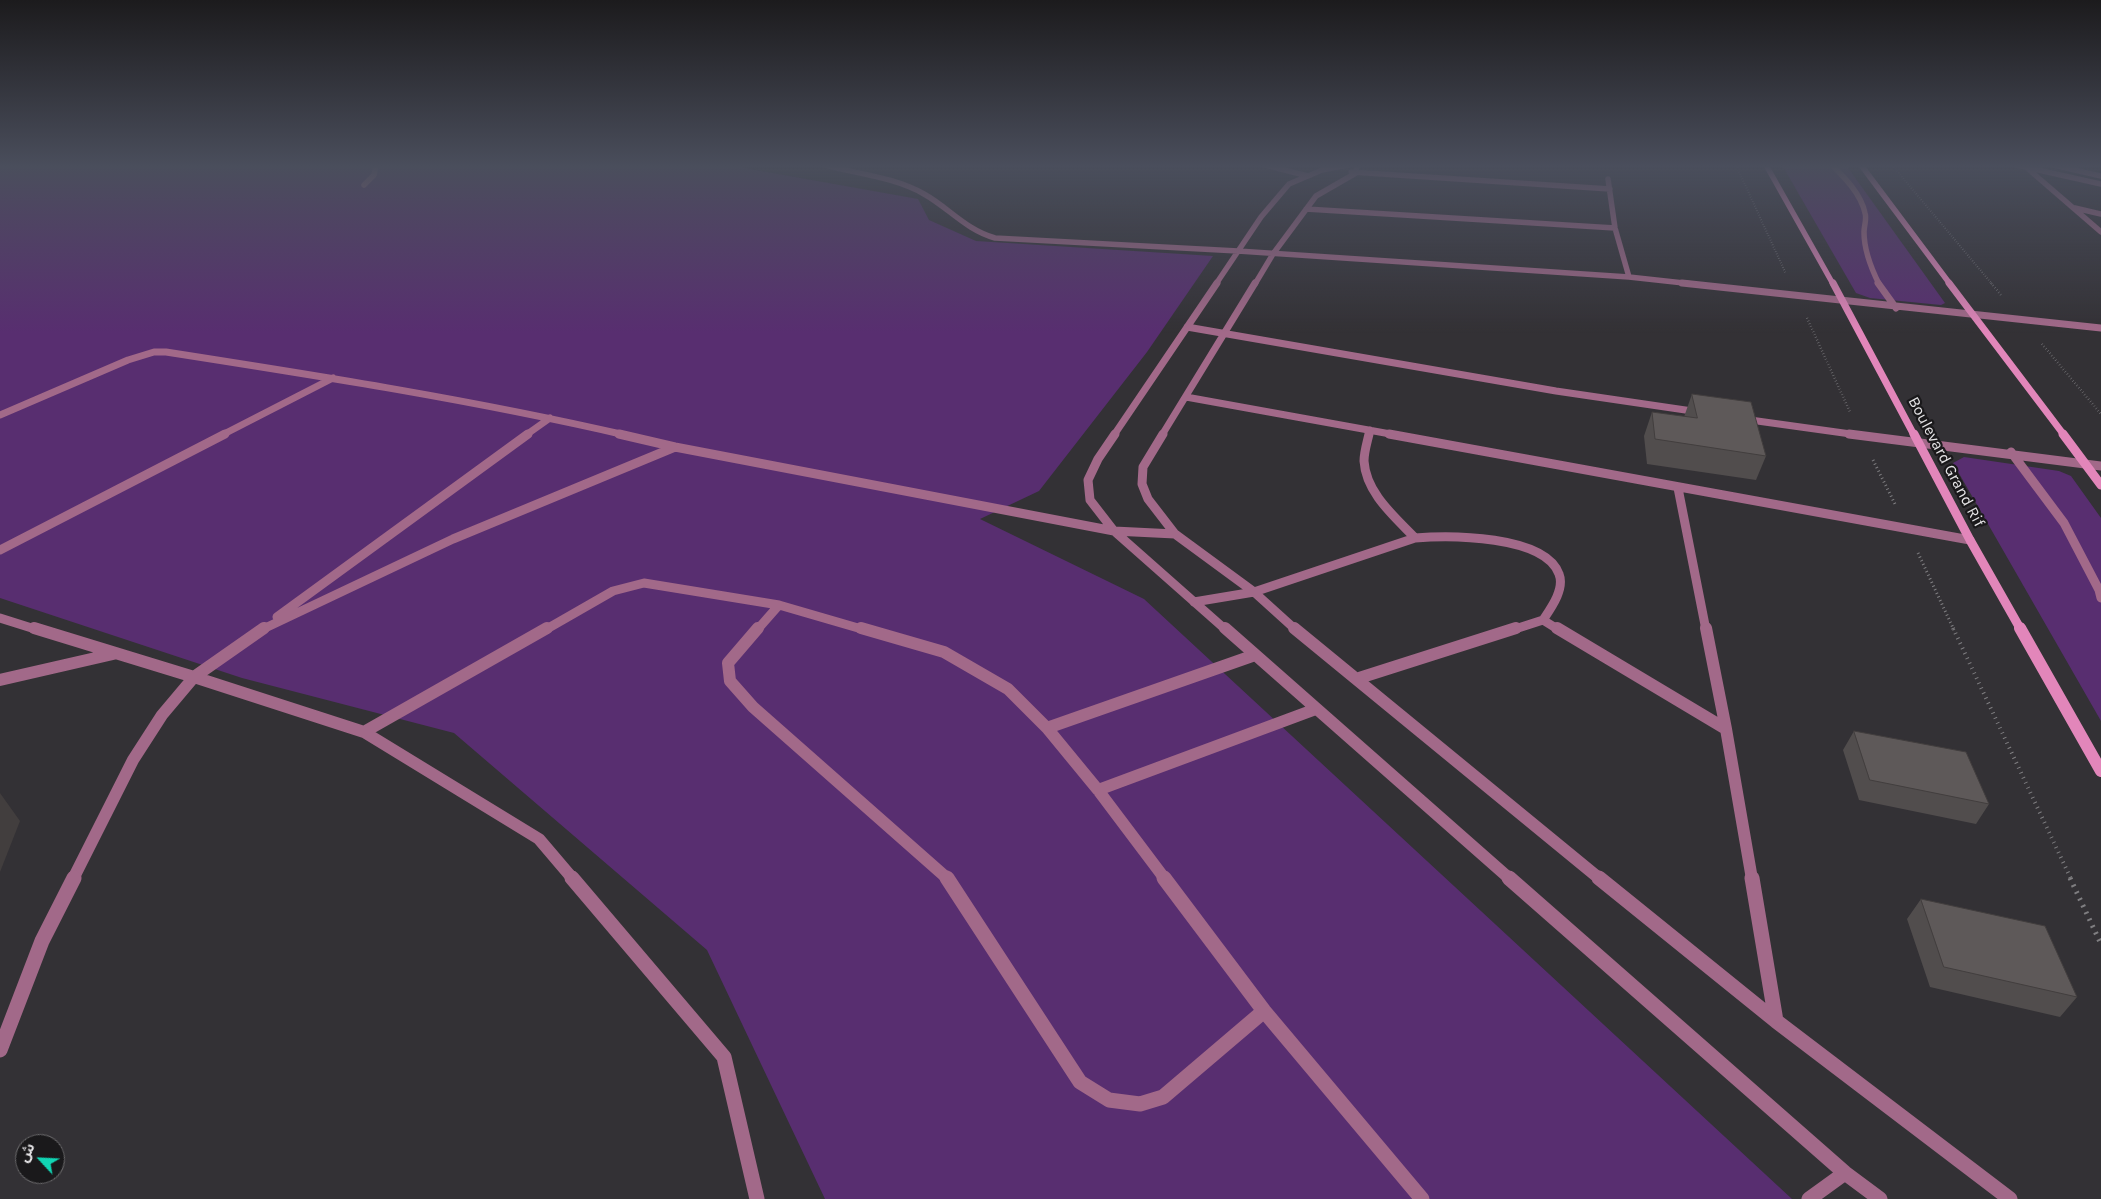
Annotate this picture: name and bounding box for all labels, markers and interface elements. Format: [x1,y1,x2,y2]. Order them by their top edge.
street label: Boulevard Grand Rif [1904,394,1988,530]
north arrow [15,1134,65,1184]
text: ش [15,1141,39,1165]

